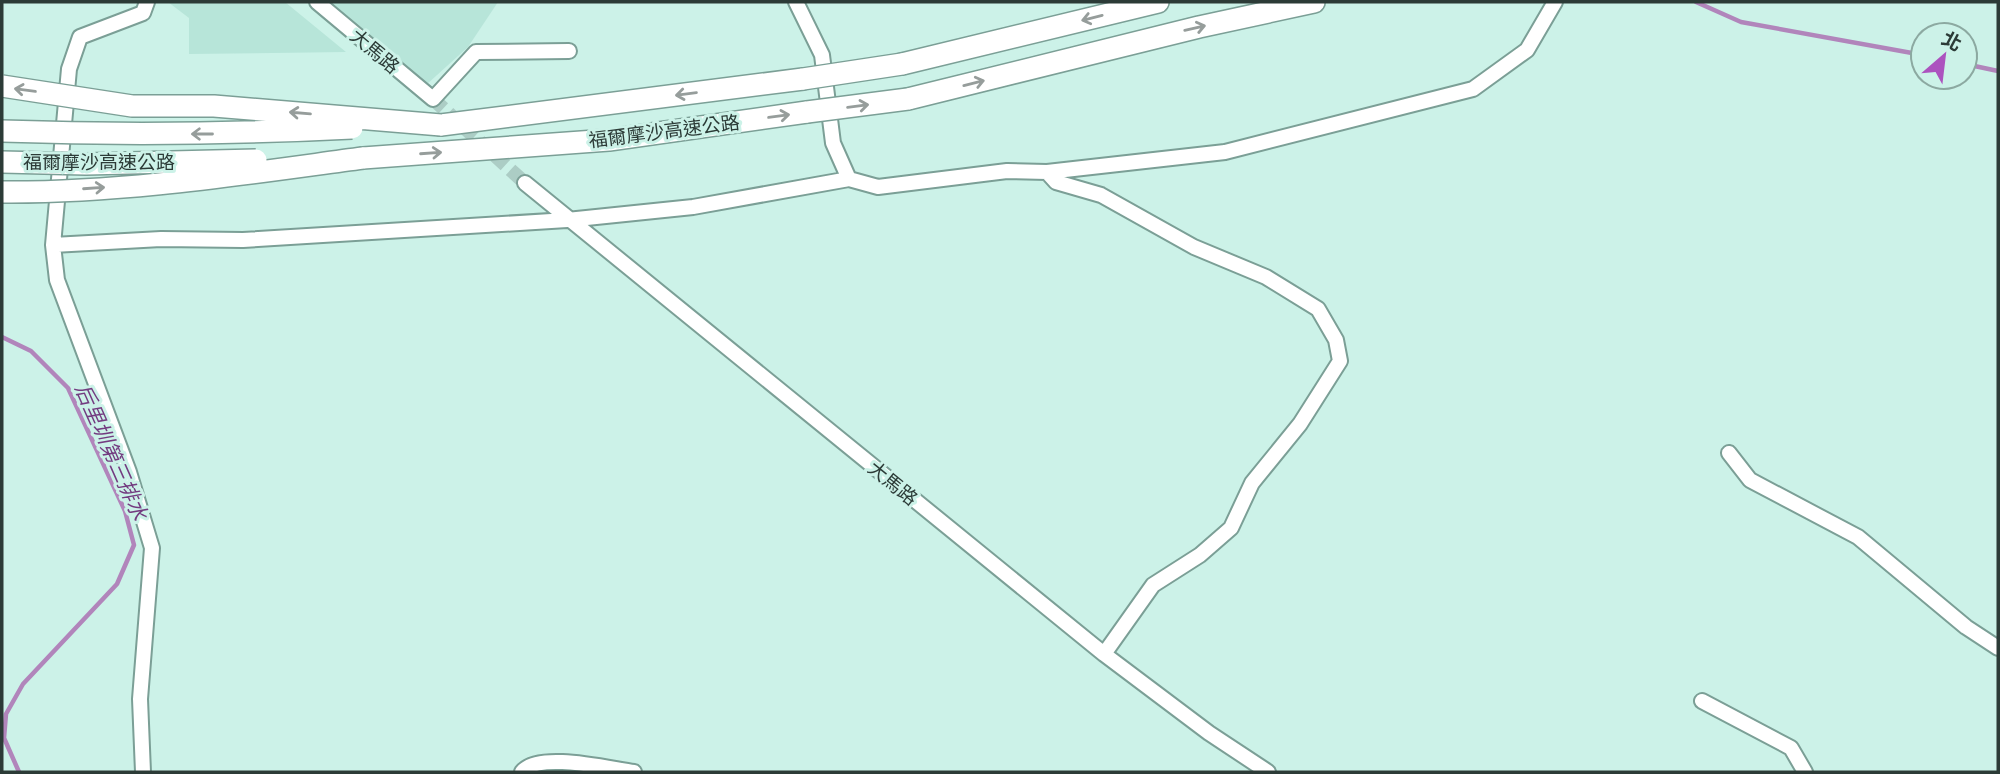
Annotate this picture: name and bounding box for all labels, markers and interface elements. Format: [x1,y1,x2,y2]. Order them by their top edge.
one-way arrow [1081,12,1104,25]
one-way arrow [1183,21,1206,34]
north arrow [1909,21,1979,91]
street label: 大馬路 [346,24,404,78]
text: 北 [1938,27,1966,55]
one-way arrow [962,76,985,89]
one-way arrow [14,83,37,96]
one-way arrow [676,87,698,100]
one-way arrow [846,99,868,112]
one-way arrow [289,106,312,119]
one-way arrow [767,109,789,122]
street label: 福爾摩沙高速公路 [587,111,741,151]
one-way arrow [191,127,214,141]
one-way arrow [419,147,442,160]
street label: 福爾摩沙高速公路 [23,151,175,173]
one-way arrow [83,182,106,195]
water label: 后里圳第三排水 [71,380,153,525]
street label: 大馬路 [864,457,922,509]

